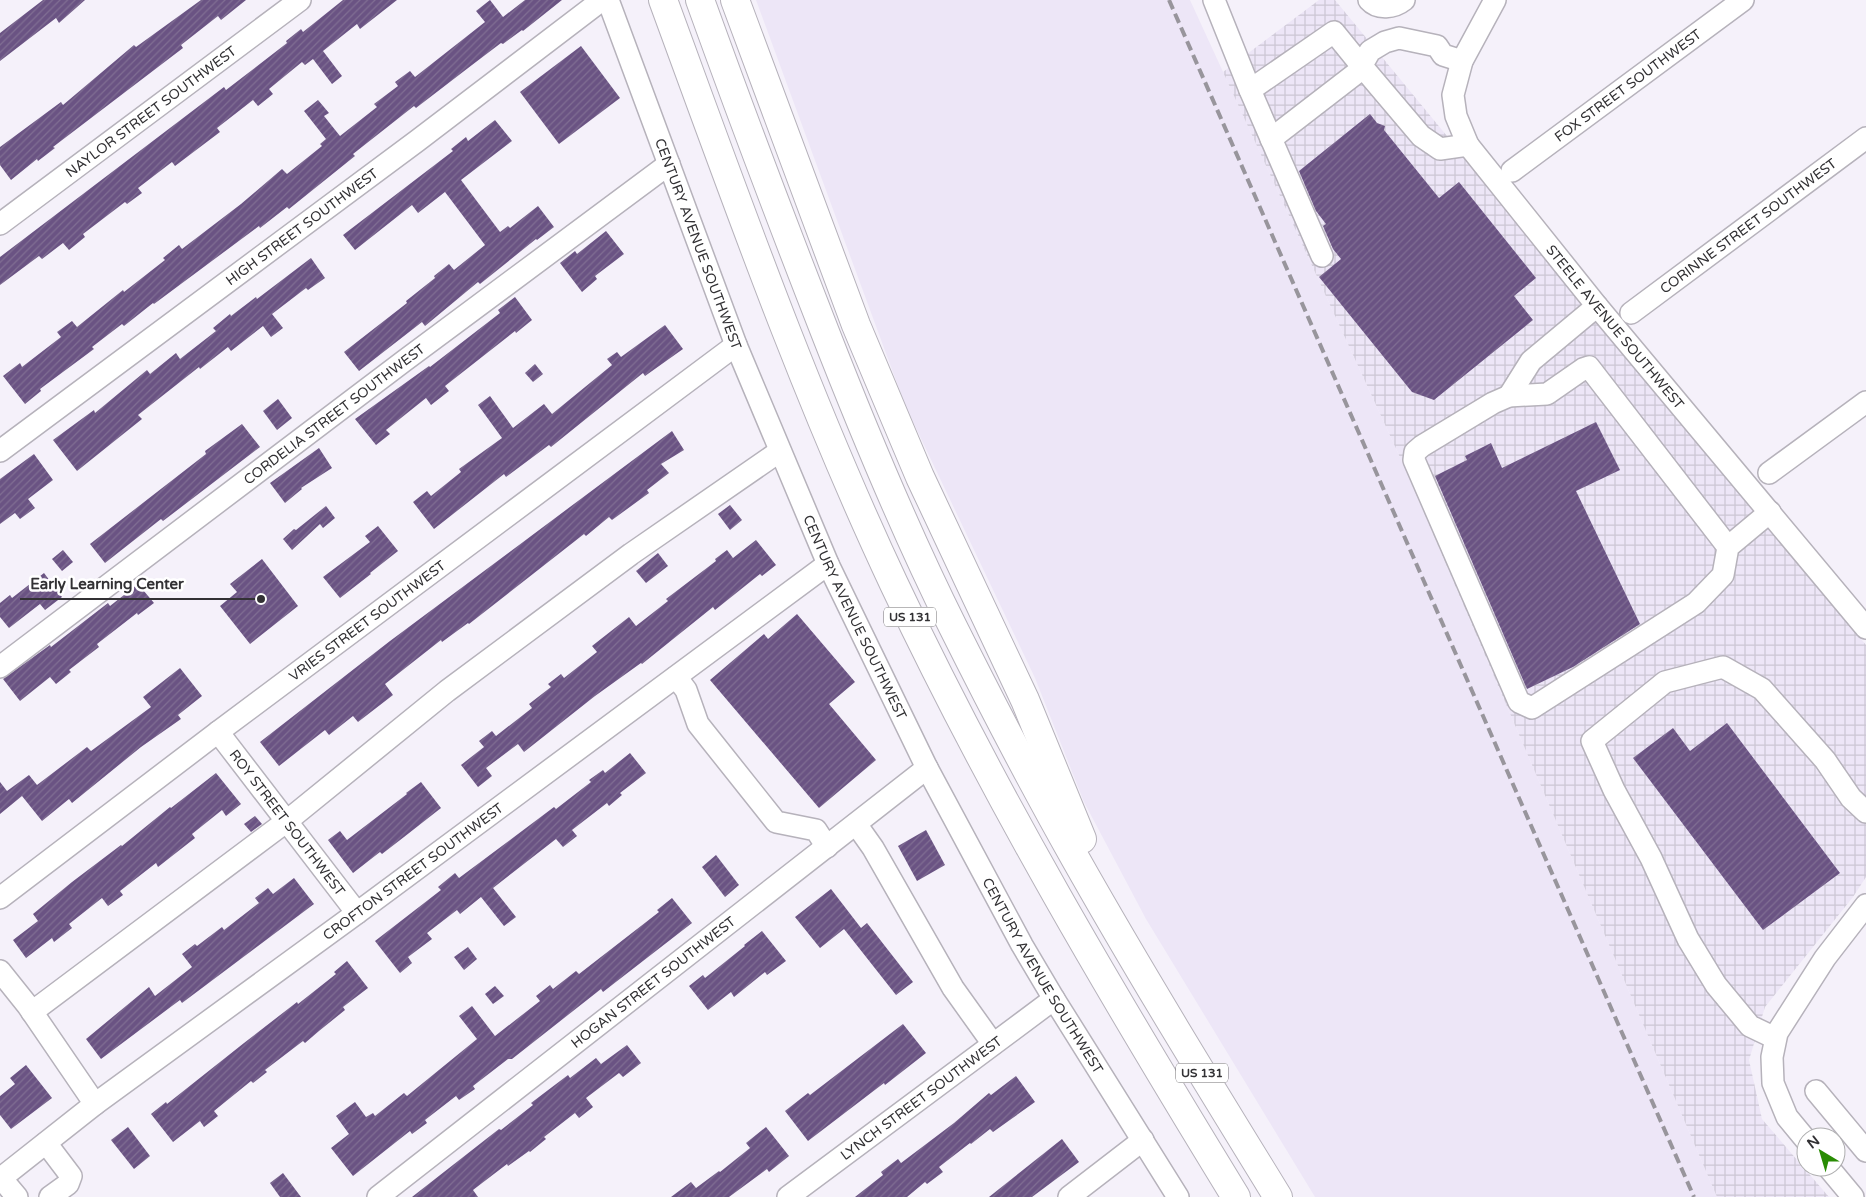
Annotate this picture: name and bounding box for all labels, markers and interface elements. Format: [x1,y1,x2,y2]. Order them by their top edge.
street label: FOX STREET SOUTHWEST [1551,26,1705,146]
street label: NAYLOR STREET SOUTHWEST [62,42,240,181]
street label: CENTURY AVENUE SOUTHWEST [651,136,745,352]
street label: CORINNE STREET SOUTHWEST [1657,155,1840,298]
street label: HIGH STREET SOUTHWEST [223,165,382,289]
street label: STEELE AVENUE SOUTHWEST [1542,242,1688,413]
street label: CORDELIA STREET SOUTHWEST [240,340,429,488]
street label: CENTURY AVENUE SOUTHWEST [799,512,910,723]
street label: VRIES STREET SOUTHWEST [286,557,449,685]
callout: Early Learning Center [20,569,193,599]
text: Early Learning Center [30,575,184,594]
road number: US 131 [884,608,936,626]
street label: ROY STREET SOUTHWEST [226,746,349,899]
street label: CROFTON STREET SOUTHWEST [320,799,507,944]
street label: CENTURY AVENUE SOUTHWEST [979,875,1107,1077]
street label: HOGAN STREET SOUTHWEST [568,913,739,1052]
street label: LYNCH STREET SOUTHWEST [837,1032,1006,1164]
road number: US 131 [1176,1064,1228,1082]
north arrow [1796,1127,1846,1177]
text: N [1804,1132,1823,1152]

